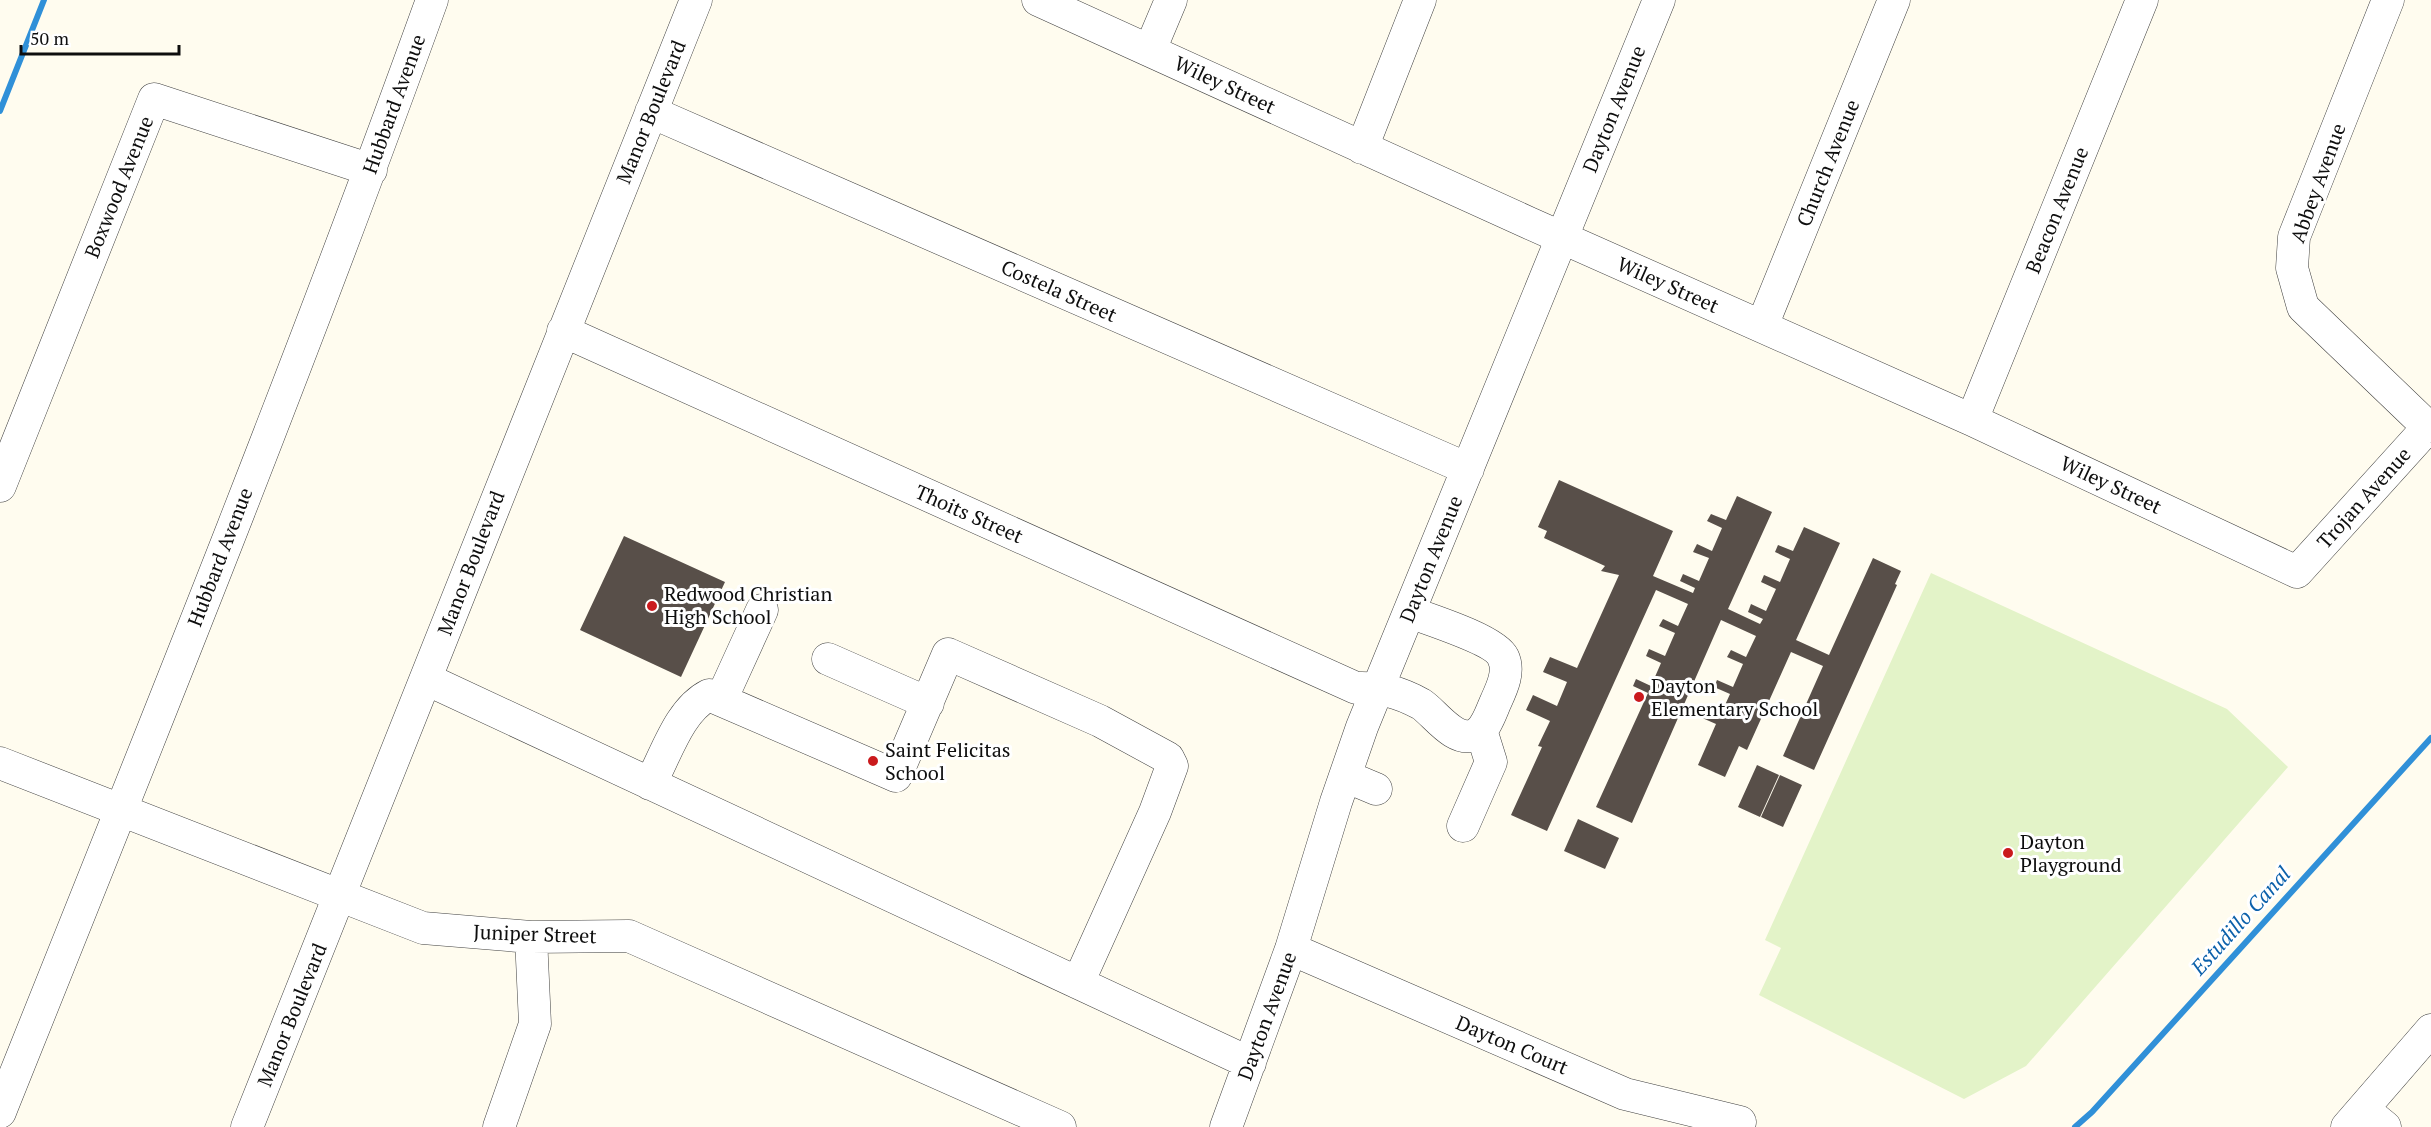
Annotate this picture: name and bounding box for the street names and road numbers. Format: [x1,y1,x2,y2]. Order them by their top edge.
street label: Hubbard Avenue [356,30,431,177]
street label: Manor Boulevard [609,36,692,188]
street label: Dayton Avenue [1576,41,1651,176]
street label: Wiley Street [1170,49,1281,120]
street label: Church Avenue [1790,95,1865,230]
street label: Boxwood Avenue [78,112,159,262]
street label: Abbey Avenue [2283,119,2352,246]
street label: Beacon Avenue [2019,142,2094,277]
street label: Wiley Street [1613,250,1724,319]
street label: Costela Street [997,253,1122,328]
street label: Trojan Avenue [2311,441,2417,554]
street label: Wiley Street [2056,449,2167,520]
street label: Thoits Street [911,478,1028,550]
street label: Hubbard Avenue [181,484,258,630]
street label: Manor Boulevard [431,487,510,639]
street label: Dayton Avenue [1393,491,1468,626]
street label: Juniper Street [473,918,598,949]
street label: Manor Boulevard [250,939,333,1091]
street label: Dayton Avenue [1231,948,1302,1084]
street label: Dayton Court [1452,1009,1573,1081]

